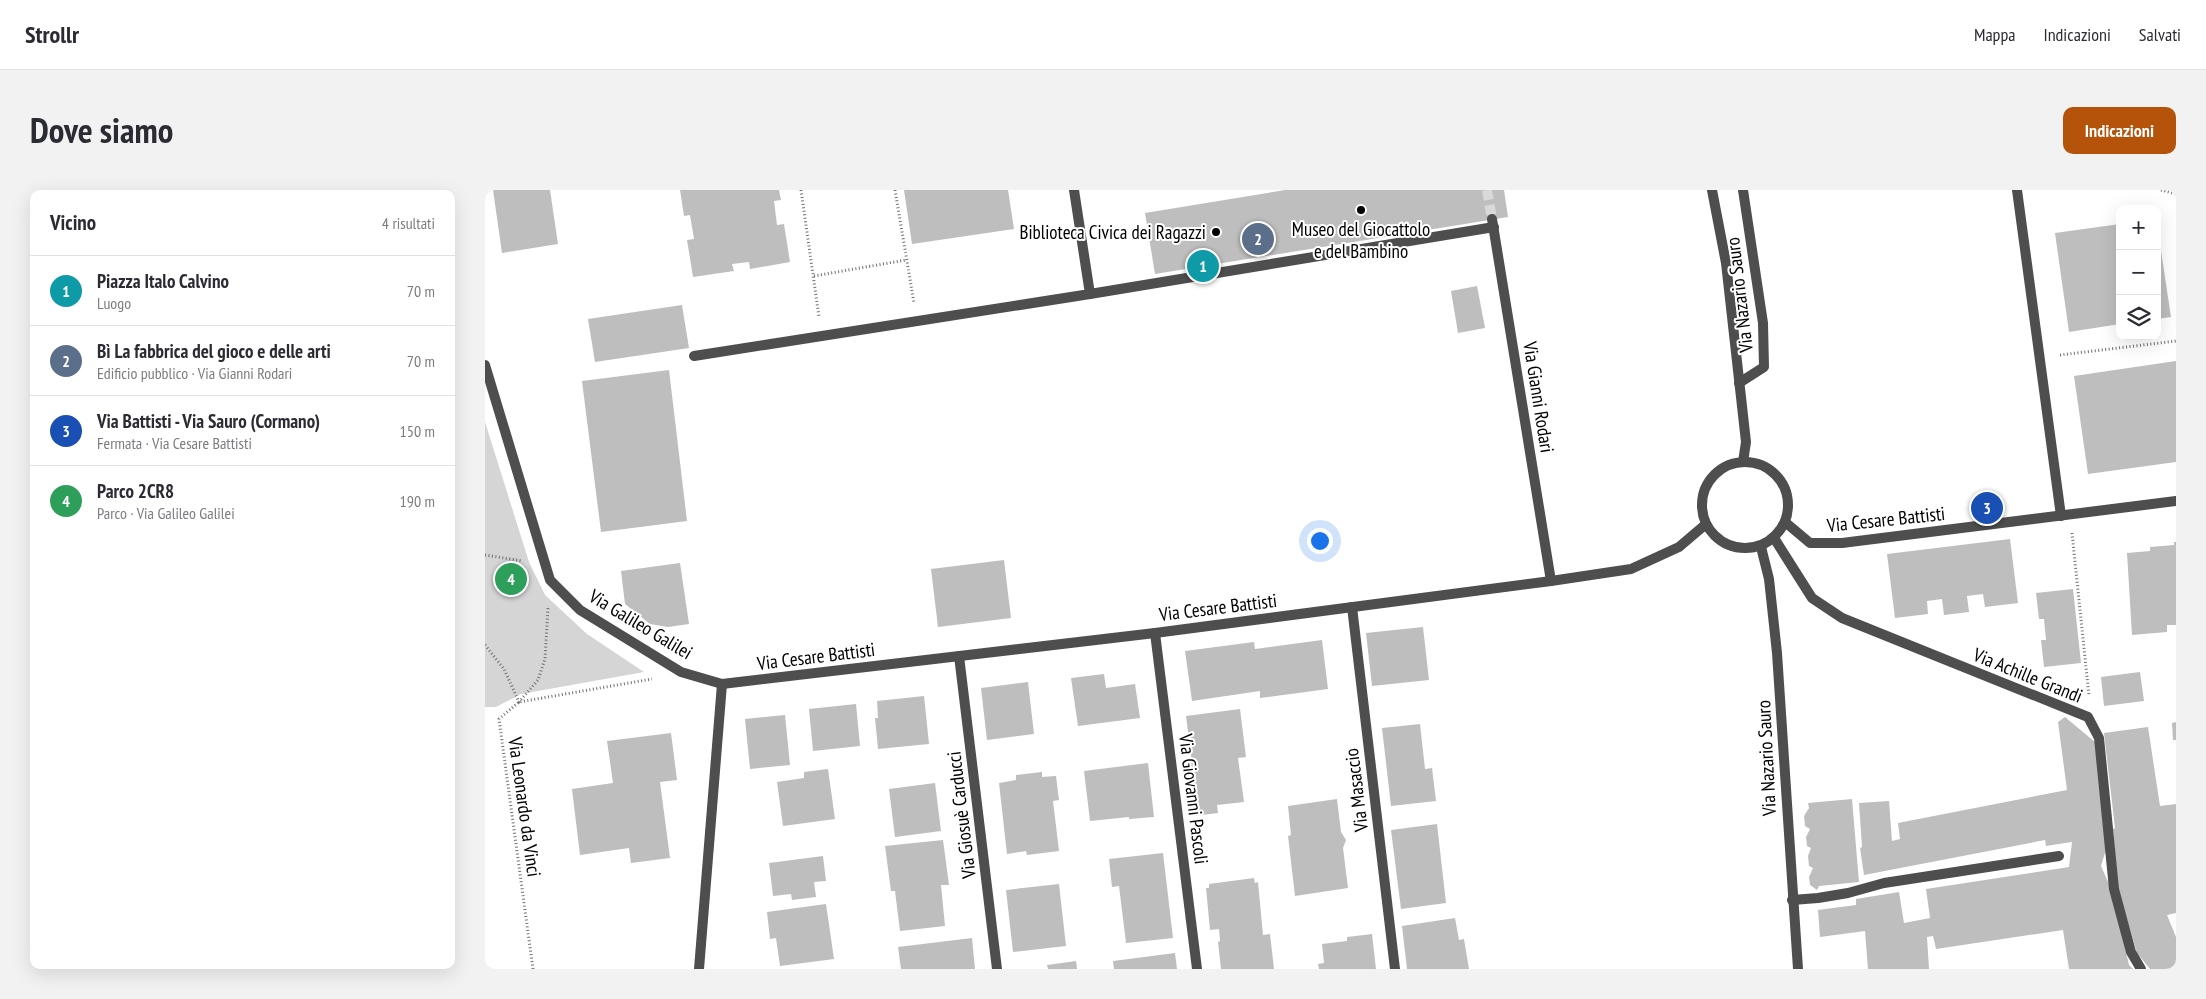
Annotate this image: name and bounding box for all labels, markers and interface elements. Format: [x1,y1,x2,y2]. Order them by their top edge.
text: Strollr [25,19,79,50]
text: Mappa [1974,23,2015,46]
text: Indicazioni [2043,23,2111,46]
text: Salvati [2139,23,2181,46]
text: Dove siamo [30,107,173,153]
button: Indicazioni [2063,107,2176,154]
marker: Museo del Giocattolo e del Bambino [1355,204,1367,216]
map controls [2116,205,2161,340]
button: + [2116,205,2161,250]
text: Vicino [50,209,96,236]
text: 4 risultati [382,213,435,233]
place label: Museo del Giocattolo e del Bambino [1292,217,1430,263]
place label: Biblioteca Civica dei Ragazzi [1019,220,1206,244]
pin: 2 [1242,220,1274,258]
marker: Biblioteca Civica dei Ragazzi [1210,226,1222,238]
street label: Via Nazario Sauro [1720,236,1758,355]
pin: 1 [1187,247,1219,285]
button: − [2116,250,2161,295]
text: Piazza Italo Calvino [97,269,229,293]
text: 1 [62,281,70,301]
text: 70 m [407,281,435,301]
text: Luogo [97,293,131,313]
button: layers [2116,295,2161,340]
text: Bì La fabbrica del gioco e delle arti [97,339,331,363]
street label: Via Gianni Rodari [1518,339,1560,454]
text: 2 [62,351,70,371]
text: 70 m [407,351,435,371]
text: Edificio pubblico · Via Gianni Rodari [97,363,292,383]
text: Via Battisti - Via Sauro (Cormano) [97,409,320,433]
text: 3 [62,421,70,441]
text: 150 m [400,421,435,441]
text: Fermata · Via Cesare Battisti [97,433,252,453]
text: Parco 2CR8 [97,479,174,503]
pin: 3 [1971,489,2003,527]
text: 4 [62,491,70,511]
text: 190 m [400,491,435,511]
street label: Via Cesare Battisti [1825,501,1946,537]
text: Parco · Via Galileo Galilei [97,503,235,523]
your location [1307,528,1333,554]
pin: 4 [495,560,527,598]
street label: Via Galileo Galilei [584,583,697,664]
street label: Via Cesare Battisti [1157,588,1278,626]
street label: Via Cesare Battisti [755,637,876,675]
street label: Via Achille Grandi [1969,642,2086,708]
street label: Via Nazario Sauro [1751,700,1781,817]
street label: Via Giovanni Pascoli [1174,731,1214,866]
street label: Via Leonardo da Vinci [503,735,547,878]
street label: Via Masaccio [1339,747,1373,834]
street label: Via Giosuè Carducci [941,750,981,881]

